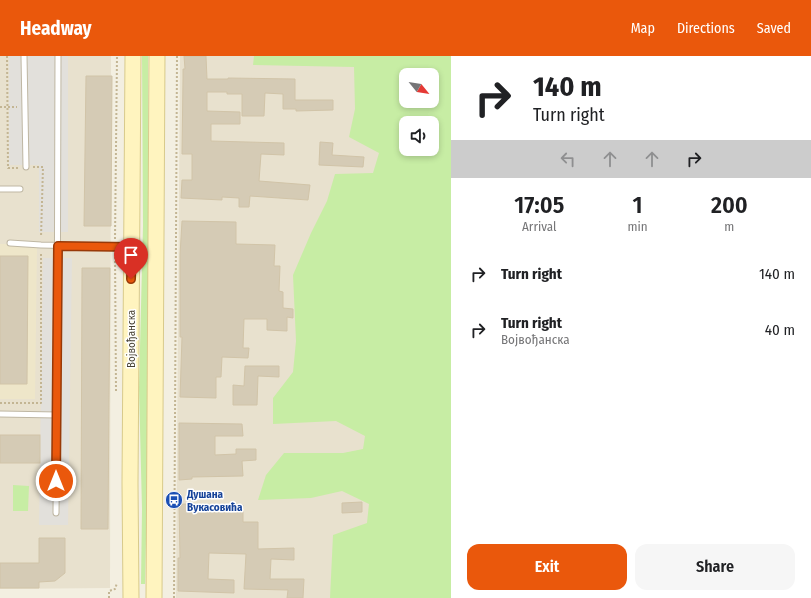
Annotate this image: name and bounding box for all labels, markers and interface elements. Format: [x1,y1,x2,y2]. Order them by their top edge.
text: Headway [20,17,92,40]
text: Map [631,20,655,37]
text: Directions [677,20,735,37]
text: Saved [757,20,791,37]
north arrow [399,68,439,108]
map controls [399,68,439,156]
text: 140 m [533,70,602,103]
icon: right [467,72,519,124]
text: Turn right [533,104,605,126]
button: sound [399,116,439,156]
icon: left [557,148,579,170]
icon: ahead [599,148,621,170]
icon: ahead [641,148,663,170]
icon: right [683,148,705,170]
text: 17:05 [514,191,564,219]
text: 1 [633,191,643,219]
text: 200 [711,191,748,219]
text: Arrival [522,219,556,234]
text: min [628,219,648,234]
text: m [724,219,734,234]
pin [114,238,148,279]
icon: arrive [120,244,142,266]
icon: right [467,263,489,285]
text: Turn right [501,265,562,283]
text: 140 m [759,265,795,283]
street label: Војвођанска [125,310,138,368]
text: Turn right [501,314,562,332]
icon: right [467,319,489,341]
text: 40 m [765,321,795,339]
text: Војвођанска [501,332,570,347]
position arrow [35,460,77,502]
place label: Душана Вукасовића [186,488,243,514]
bus stop icon: Душана Вукасовића [164,490,184,510]
button: Exit [467,544,627,590]
button: Share [635,544,795,590]

